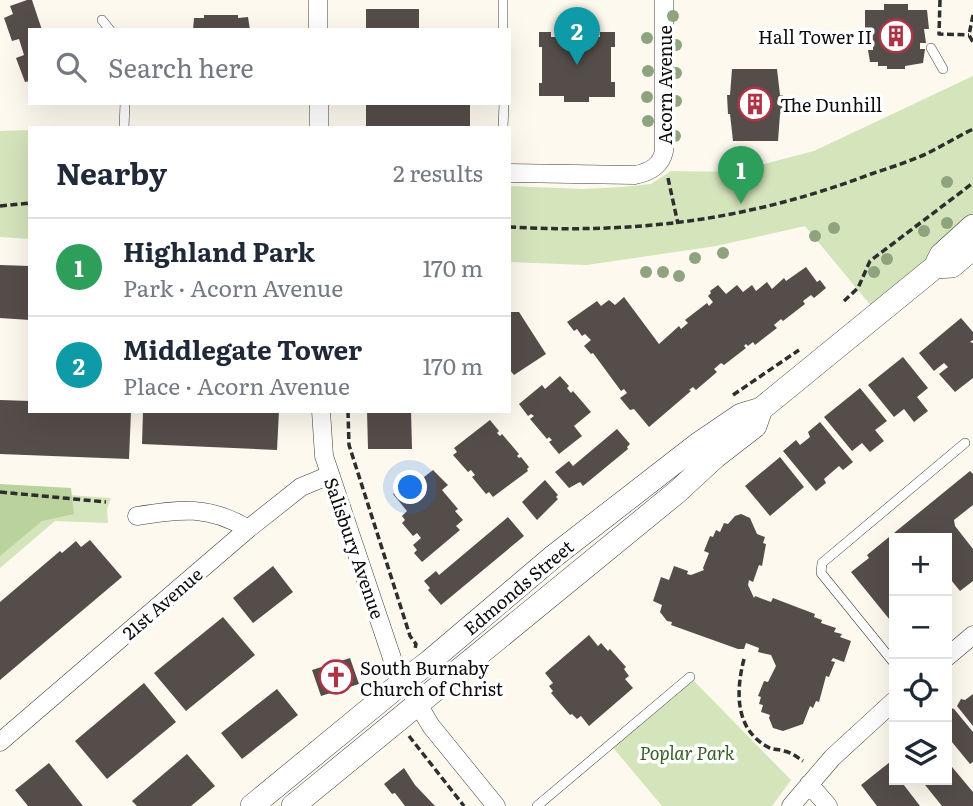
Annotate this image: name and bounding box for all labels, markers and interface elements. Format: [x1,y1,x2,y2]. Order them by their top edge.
pin: 2 [554,7,600,65]
building icon: Hall Tower II [877,17,915,55]
place label: Hall Tower II [758,23,872,50]
street label: Acorn Avenue [651,25,678,145]
search box [28,28,511,105]
text: Search here [108,47,254,86]
icon: search [52,48,90,86]
building icon: The Dunhill [736,85,774,123]
place label: The Dunhill [780,91,882,118]
pin: 1 [718,146,764,204]
text: Nearby [56,150,167,194]
text: 2 results [393,155,483,189]
text: Highland Park [123,231,315,270]
text: 1 [74,250,84,284]
text: 170 m [422,250,483,284]
text: Park · Acorn Avenue [123,270,343,304]
text: Middlegate Tower [123,329,362,368]
text: 2 [73,348,85,382]
text: 170 m [422,348,483,382]
text: Place · Acorn Avenue [123,368,350,402]
your location [393,470,427,504]
street label: Salisbury Avenue [318,474,392,622]
street label: Edmonds Street [457,532,579,641]
map controls [889,533,952,785]
button: + [889,533,952,596]
street label: 21st Avenue [116,561,208,645]
button: − [889,596,952,659]
place label: South Burnaby Church of Christ [360,654,504,702]
church icon: South Burnaby Church of Christ [317,658,355,696]
button: locate [889,659,952,722]
button: layers [889,722,952,785]
park label: Poplar Park [639,739,735,766]

